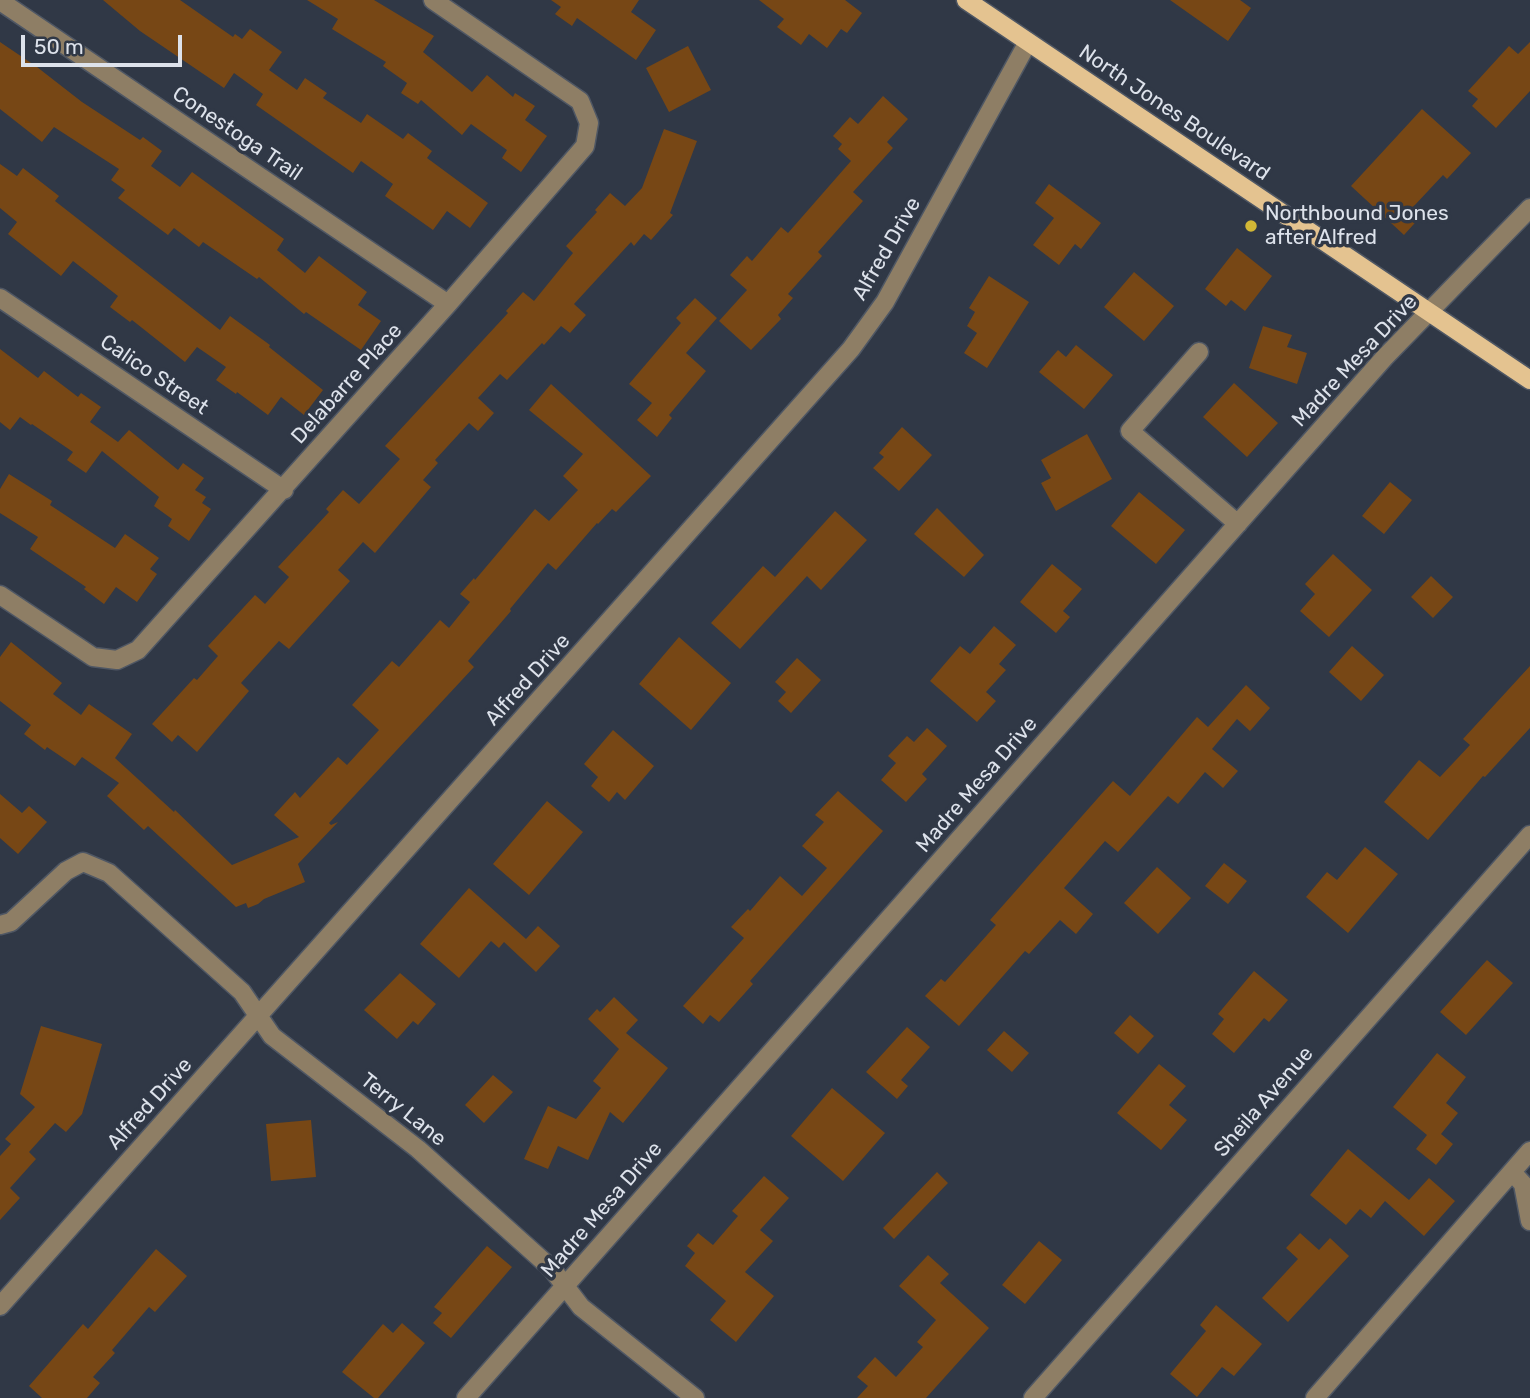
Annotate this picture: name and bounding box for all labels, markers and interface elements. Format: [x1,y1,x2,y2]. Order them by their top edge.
scale bar [24,21,186,65]
text: 50 m [34,34,84,59]
street label: North Jones Boulevard [1074,40,1274,186]
street label: Conestoga Trail [167,81,307,187]
street label: Alfred Drive [847,193,927,305]
place label: Northbound Jones after Alfred [1265,201,1449,251]
marker: Northbound Jones after Alfred [1243,218,1259,234]
street label: Madre Mesa Drive [1287,290,1423,432]
street label: Delabarre Place [286,319,408,449]
street label: Calico Street [95,330,213,420]
street label: Alfred Drive [480,629,576,731]
street label: Madre Mesa Drive [911,712,1043,858]
street label: Sheila Avenue [1209,1042,1319,1162]
street label: Alfred Drive [102,1053,198,1155]
street label: Terry Lane [355,1068,451,1152]
street label: Madre Mesa Drive [536,1137,668,1283]

